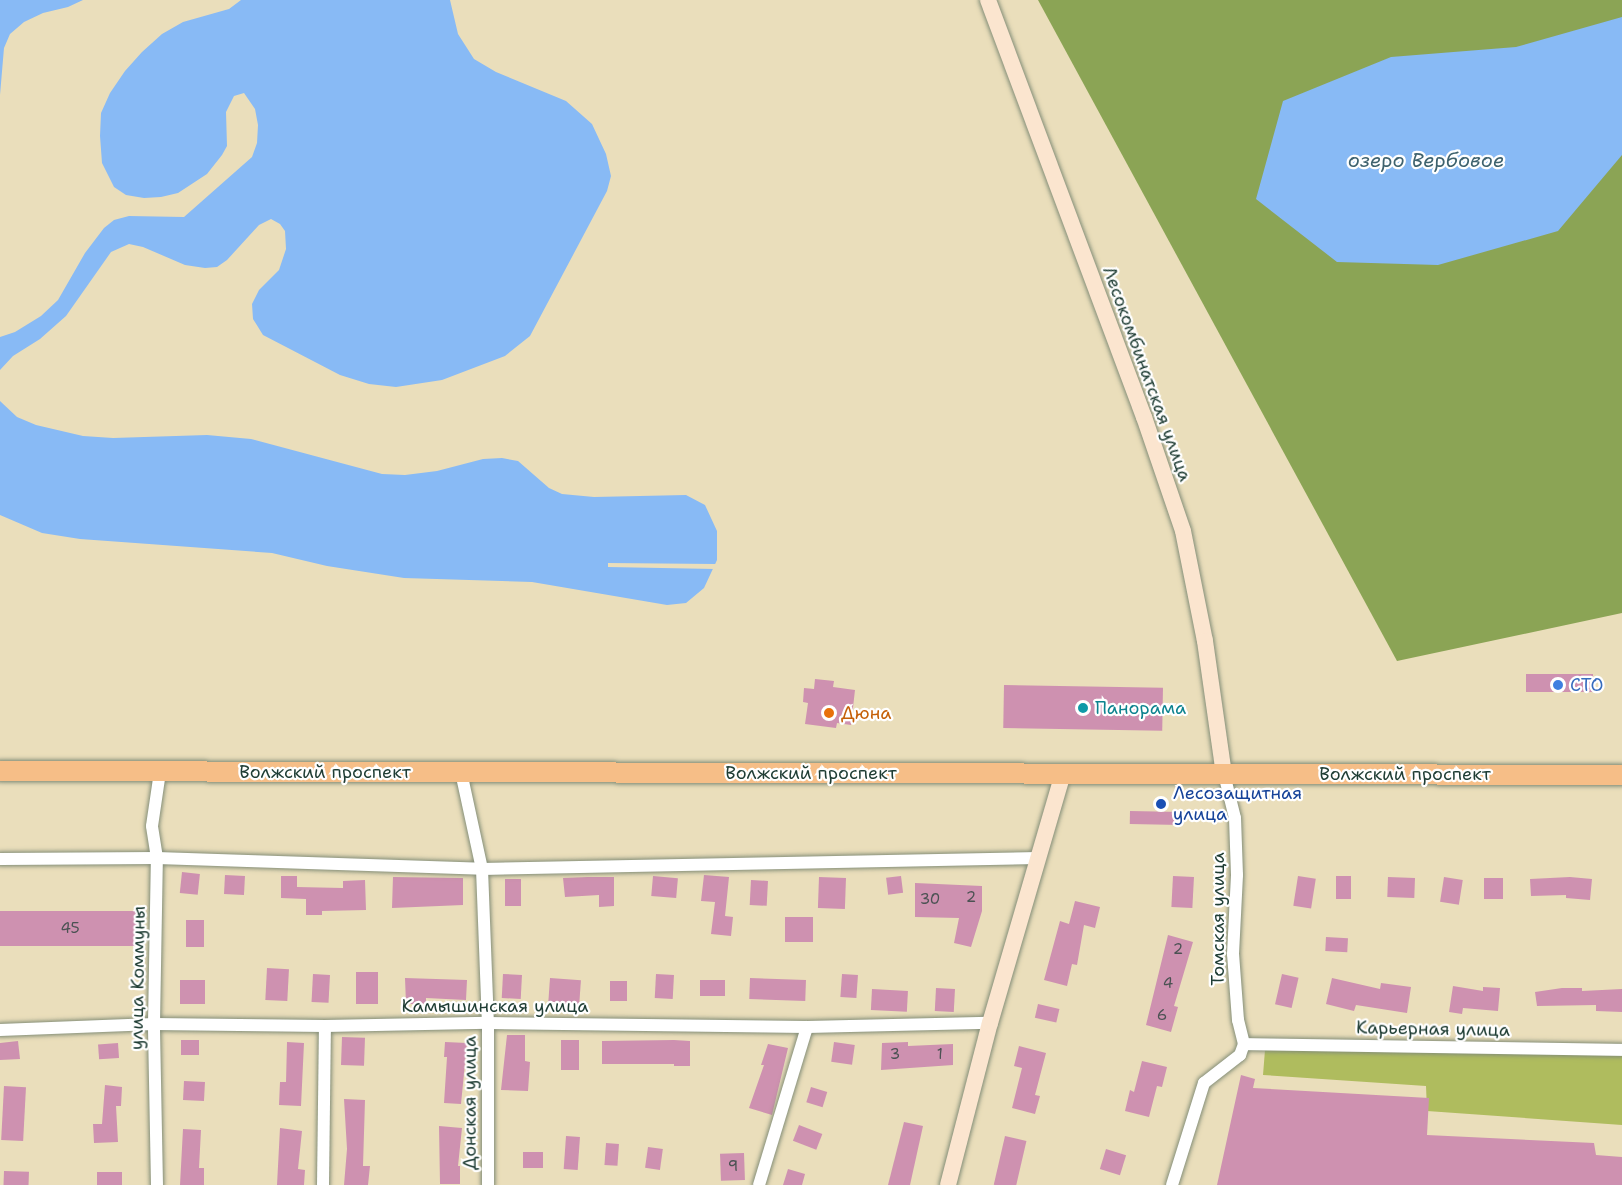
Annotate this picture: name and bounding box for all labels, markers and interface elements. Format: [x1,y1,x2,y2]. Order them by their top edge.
water label: озеро Вербовое [1348,148,1504,172]
street label: Лесокомбинатская улица [1098,264,1196,484]
place label: СТО [1570,674,1603,696]
marker: СТО [1551,678,1565,692]
place label: Панорама [1095,697,1186,719]
marker: Панорама [1076,701,1090,715]
place label: Дюна [841,702,891,724]
marker: Дюна [822,706,836,720]
street label: Волжский проспект [239,761,411,783]
street label: Волжский проспект [725,762,897,784]
street label: Волжский проспект [1319,763,1491,785]
place label: Лесозащитная улица [1173,783,1302,826]
marker: Лесозащитная улица [1154,797,1168,811]
street label: Томская улица [1207,852,1229,986]
house number: 2 [966,889,976,907]
house number: 30 [920,891,940,909]
street label: улица Коммуны [126,906,150,1050]
house number: 45 [60,920,80,938]
house number: 2 [1173,941,1183,959]
house number: 4 [1163,975,1173,993]
street label: Камышинская улица [401,995,589,1017]
house number: 6 [1157,1007,1167,1025]
street label: Карьерная улица [1356,1017,1510,1041]
street label: Донская улица [459,1036,481,1170]
house number: 3 [890,1046,900,1064]
house number: 1 [937,1046,943,1064]
house number: 9 [728,1158,738,1176]

